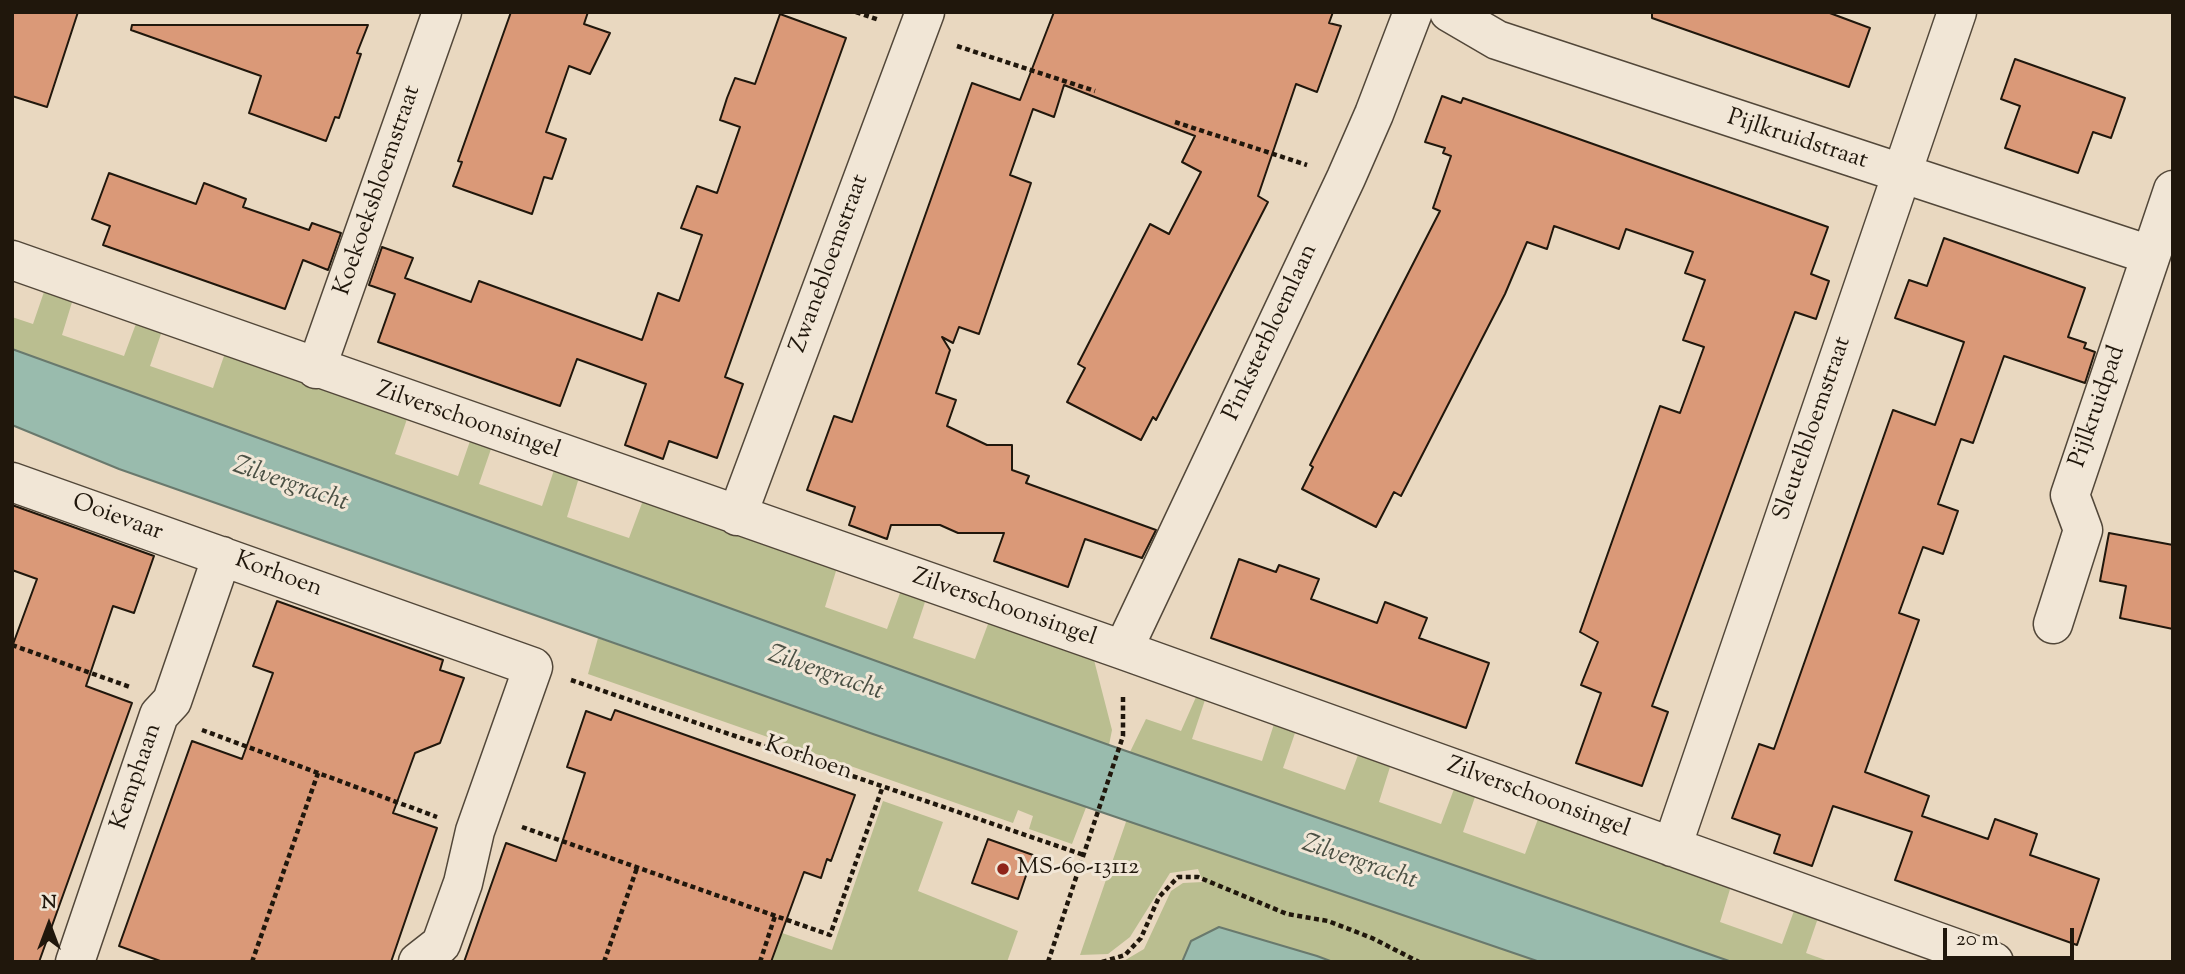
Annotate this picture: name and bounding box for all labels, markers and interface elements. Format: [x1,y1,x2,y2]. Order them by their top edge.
street label: Koekoeksbloemstraat [330,82,428,300]
street label: Pijlkruidstraat [1723,105,1871,177]
street label: Zwanebloemstraat [785,171,877,357]
street label: Pinksterbloemlaan [1218,240,1326,426]
street label: Sleutelbloemstraat [1769,333,1859,525]
street label: Pijlkruidpad [2065,342,2133,472]
street label: Zilverschoonsingel [372,377,564,467]
water label: Zilvergracht [228,452,352,520]
street label: Ooievaar [68,489,166,549]
street label: Korhoen [230,547,326,605]
street label: Zilverschoonsingel [908,564,1100,654]
water label: Zilvergracht [763,641,887,709]
street label: Kemphaan [106,720,170,834]
street label: Korhoen [760,732,856,788]
street label: Zilverschoonsingel [1442,752,1634,846]
water label: Zilvergracht [1297,830,1421,898]
place label: MS-60-13112 [1017,855,1139,883]
marker: MS-60-13112 [995,861,1011,877]
north arrow [14,890,84,960]
text: N [41,890,57,917]
scale bar [1947,914,2078,958]
text: 20 m [1956,925,1999,955]

